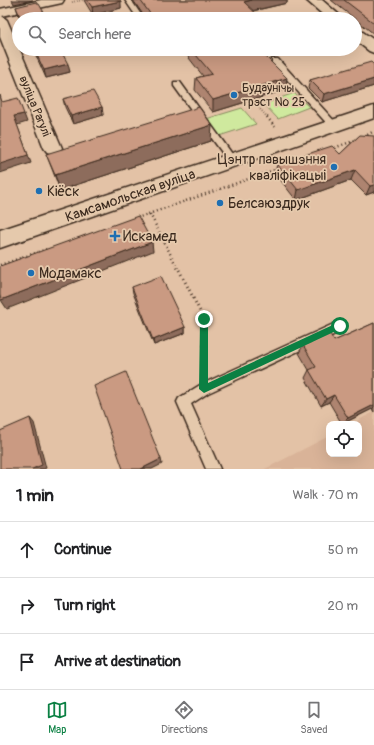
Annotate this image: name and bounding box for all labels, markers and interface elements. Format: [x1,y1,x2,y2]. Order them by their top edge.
search box [12,12,362,56]
icon: search [26,23,48,45]
text: Search here [58,25,131,44]
street label: вуліца Рагулі [16,74,54,139]
place label: Будаўнічы трэст № 25 [242,81,305,110]
marker: Будаўнічы трэст № 25 [229,90,239,100]
place label: Цэнтр павышэння кваліфікацыі [217,151,326,184]
marker: Цэнтр павышэння кваліфікацыі [329,162,339,172]
street label: Камсамольская вуліца [63,165,197,226]
place label: Кіёск [47,183,79,200]
marker: Кіёск [34,186,44,196]
place label: Белсаюздрук [228,195,310,212]
marker: Белсаюздрук [215,198,225,208]
place label: Искамед [123,228,177,245]
marker: Искамед [110,231,120,241]
place label: Модамакс [39,265,102,282]
marker: Модамакс [26,268,36,278]
route end [195,310,213,328]
route start [331,317,349,335]
map controls [326,421,362,457]
button: locate [326,421,362,457]
text: 1 min [16,485,54,506]
text: Walk · 70 m [292,487,358,503]
icon: ahead [16,539,38,561]
text: Continue [54,540,112,559]
text: 50 m [328,542,358,558]
icon: right [16,595,38,617]
text: Turn right [54,596,115,615]
text: 20 m [327,598,358,614]
icon: arrive [16,651,38,673]
text: Arrive at destination [54,652,181,671]
tab: Map [46,699,68,736]
tab: Directions [161,699,208,736]
tab: Saved [300,699,328,736]

